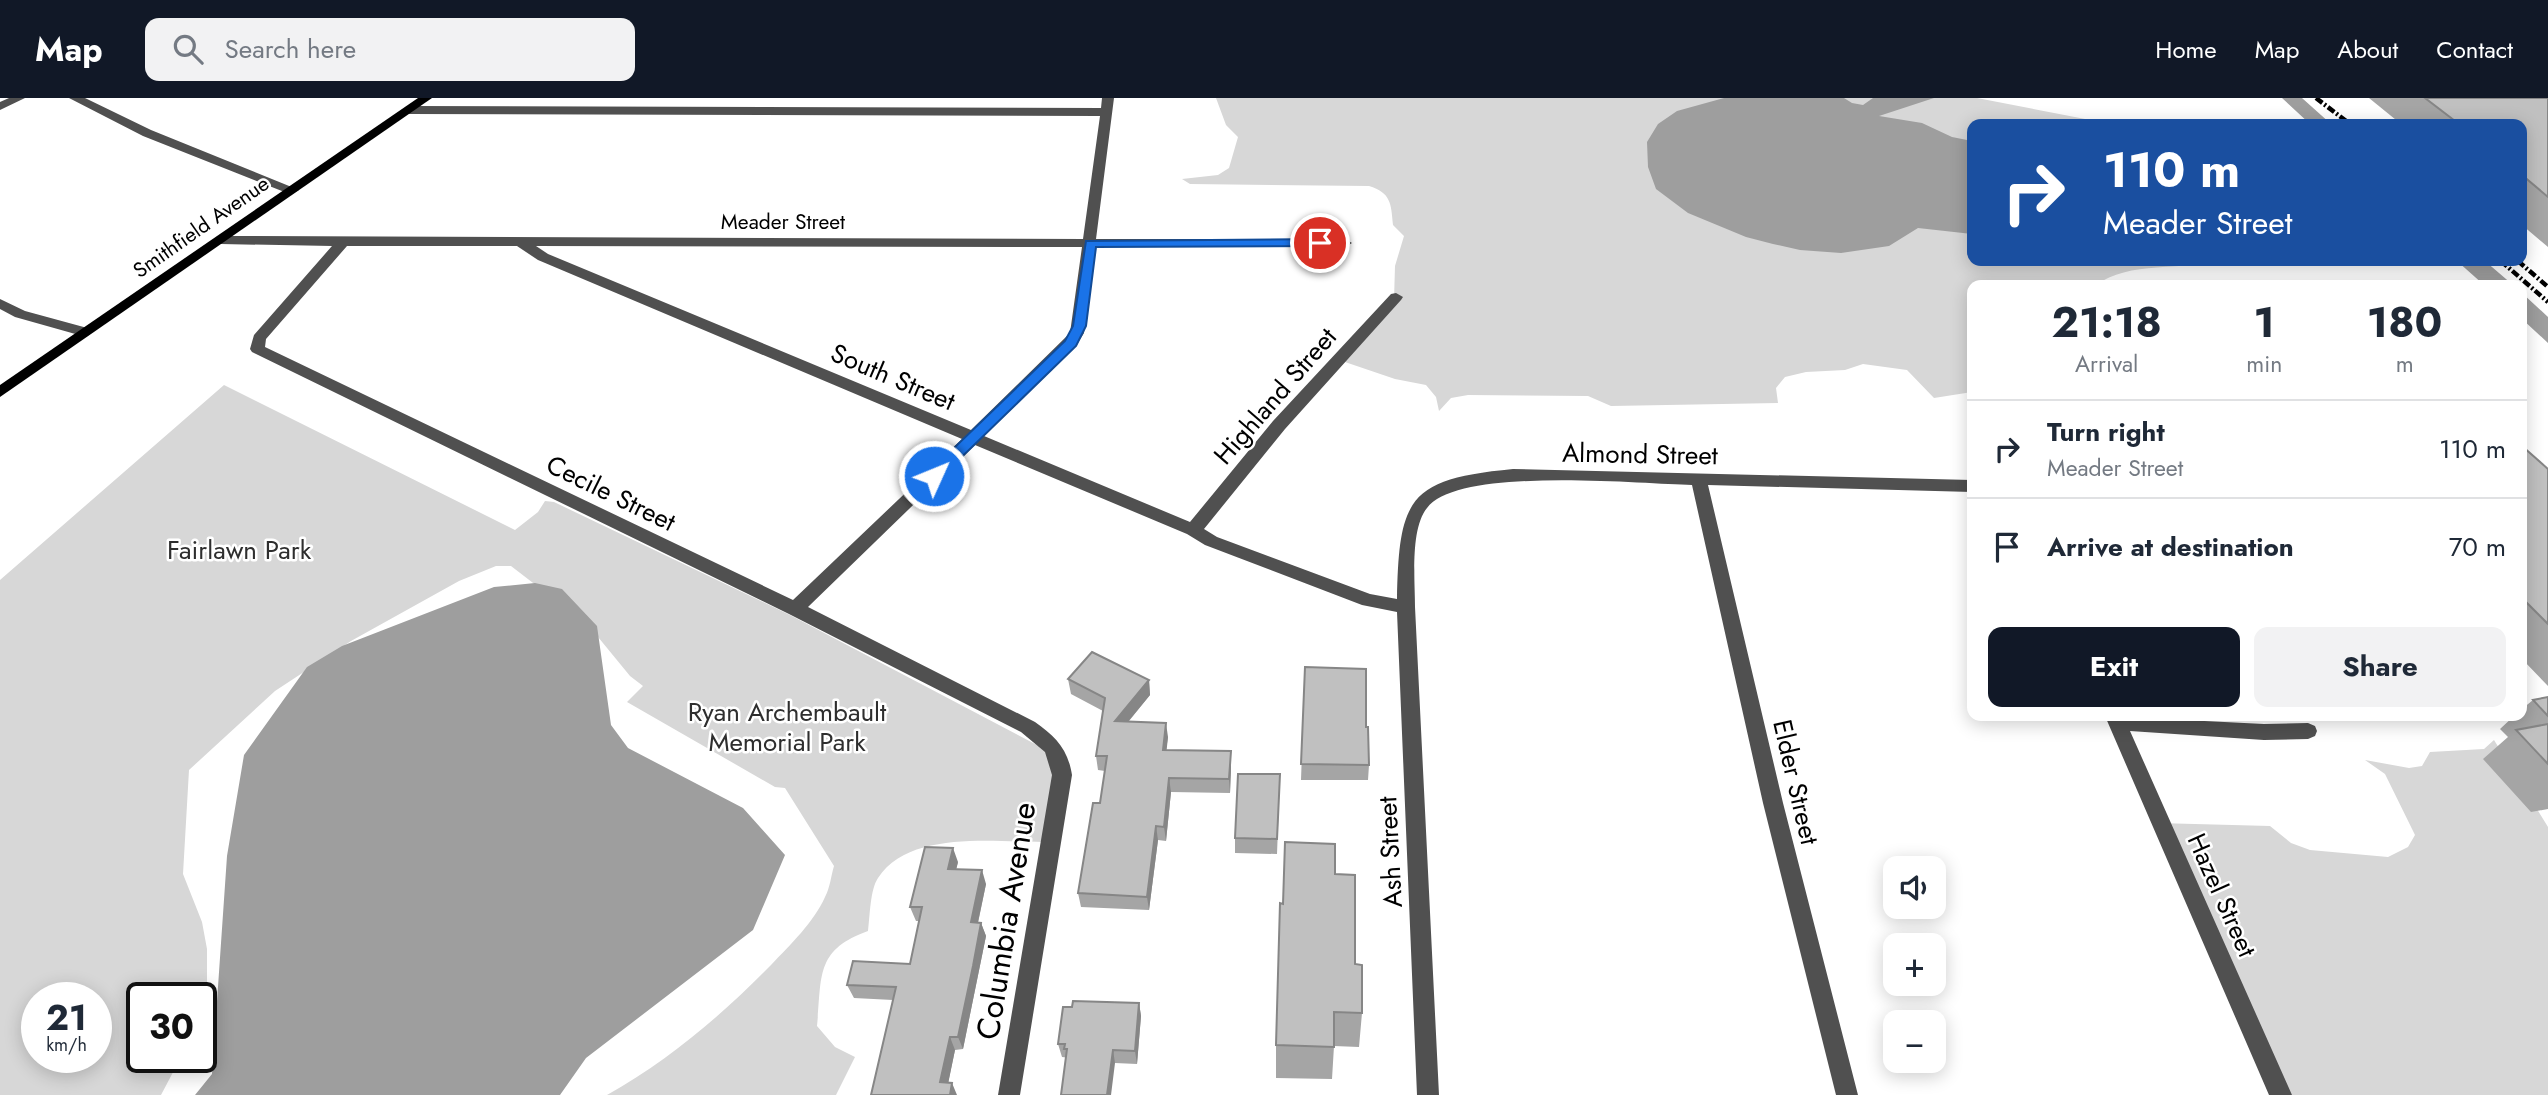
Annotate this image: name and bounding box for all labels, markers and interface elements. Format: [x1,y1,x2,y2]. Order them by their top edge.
search box [145,18,635,81]
text: Map [35,26,103,73]
icon: search [169,30,207,68]
text: Search here [225,30,356,68]
text: Home [2155,32,2217,67]
text: Map [2255,32,2299,67]
text: About [2337,32,2398,67]
text: Contact [2436,32,2513,67]
text: 110 m [2103,135,2240,205]
icon: right [1988,147,2079,238]
street label: Smithfield Avenue [127,169,275,285]
text: Meader Street [2103,200,2292,246]
street label: Meader Street [721,207,845,237]
pin [1290,213,1350,273]
icon: arrive [1301,224,1339,262]
text: 21:18 [2052,292,2162,353]
text: 1 [2254,292,2275,353]
text: 180 [2367,292,2442,353]
street label: Highland Street [1205,319,1346,473]
street label: South Street [825,334,962,421]
text: Arrival [2075,347,2138,381]
text: min [2246,347,2282,381]
text: m [2396,347,2414,381]
text: Turn right [2047,413,2165,451]
icon: right [1988,430,2026,468]
text: 110 m [2439,430,2506,468]
street label: Almond Street [1562,434,1719,474]
position arrow [897,439,971,513]
street label: Cecile Street [540,445,683,541]
text: Meader Street [2047,451,2183,485]
icon: arrive [1988,528,2026,566]
text: Arrive at destination [2047,528,2294,566]
text: 70 m [2449,528,2506,566]
park label: Fairlawn Park [167,531,312,569]
button: Exit [1988,627,2240,707]
button: Share [2254,627,2506,707]
park label: Ryan Archembault Memorial Park [688,693,887,761]
street label: Elder Street [1763,716,1829,849]
street label: Ash Street [1368,795,1412,908]
street label: Columbia Avenue [965,799,1047,1043]
street label: Hazel Street [2178,827,2266,964]
map controls [1883,856,1946,1073]
button: sound [1883,856,1946,919]
button: + [1883,933,1946,996]
speed limit sign: 30 [126,982,217,1073]
text: 21 [46,993,87,1043]
button: − [1883,1010,1946,1073]
text: km/h [46,1032,87,1058]

